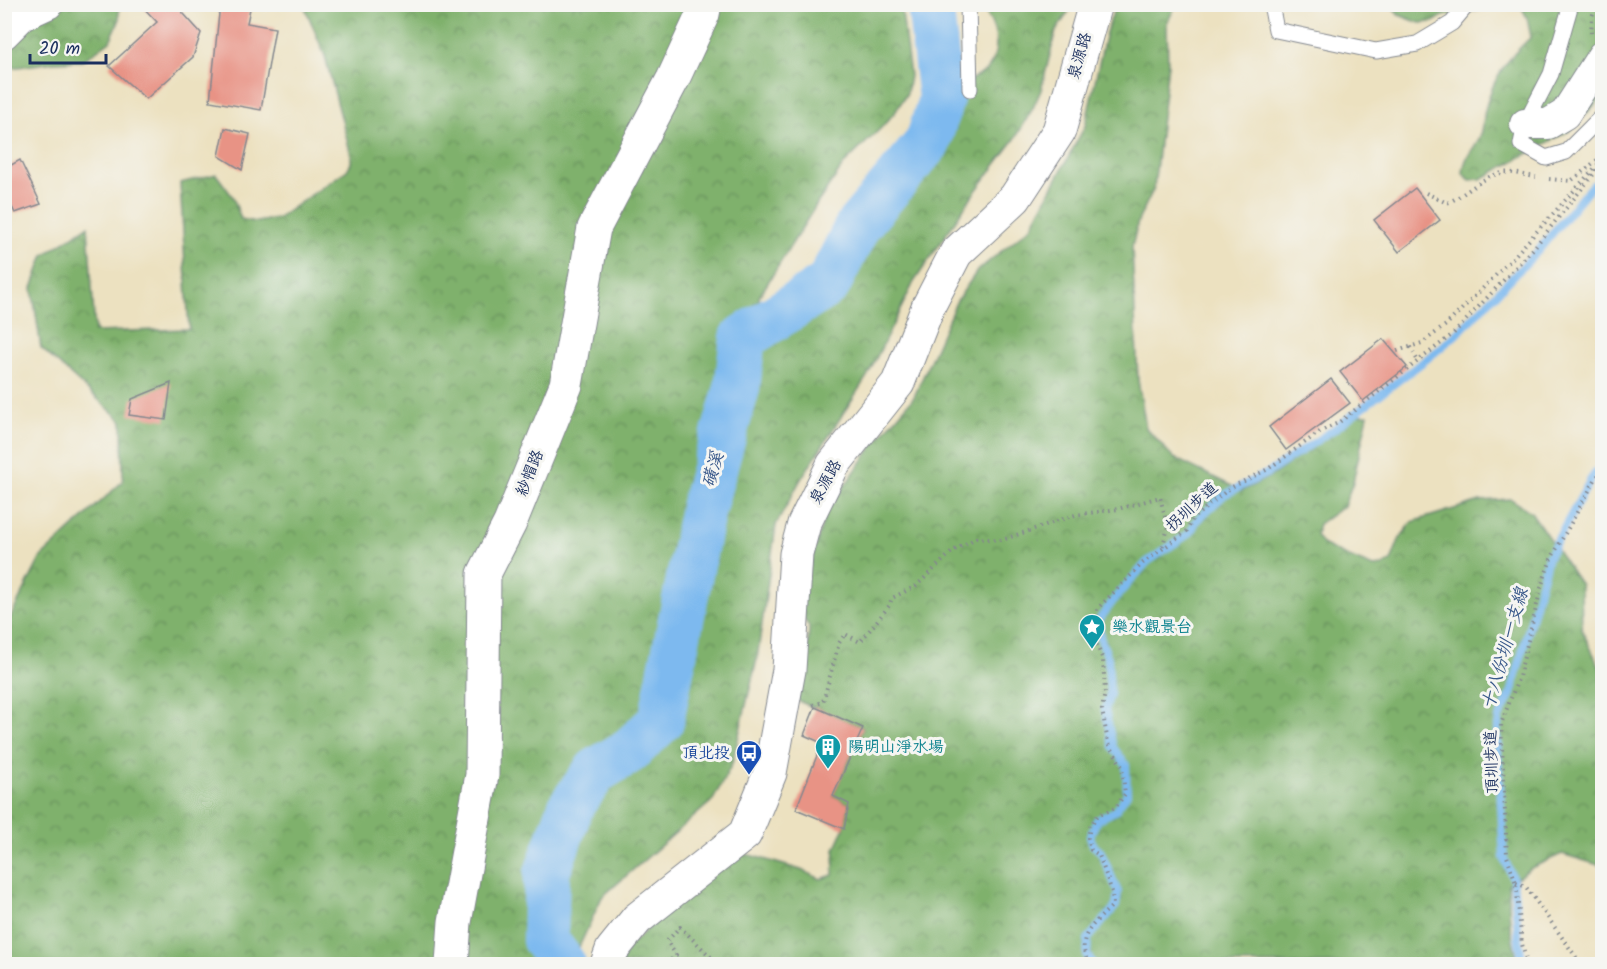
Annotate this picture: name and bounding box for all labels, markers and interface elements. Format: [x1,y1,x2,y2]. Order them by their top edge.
scale bar [30,27,106,65]
street label: 泉源路 [1061,29,1099,83]
text: 20 m [39,35,80,64]
street label: 紗帽路 [509,446,551,500]
water label: 磺溪 [695,448,733,491]
street label: 泉源路 [803,455,849,509]
street label: 拐圳步道 [1160,476,1224,538]
water label: 十八份圳一支線 [1475,583,1538,714]
place icon: 樂水觀景台 [1077,612,1107,650]
place label: 樂水觀景台 [1112,615,1192,640]
street label: 頂圳步道 [1478,730,1506,794]
building icon: 陽明山淨水場 [813,732,843,770]
place label: 陽明山淨水場 [848,735,944,760]
bus stop icon: 頂北投 [734,738,764,776]
place label: 頂北投 [682,741,730,766]

